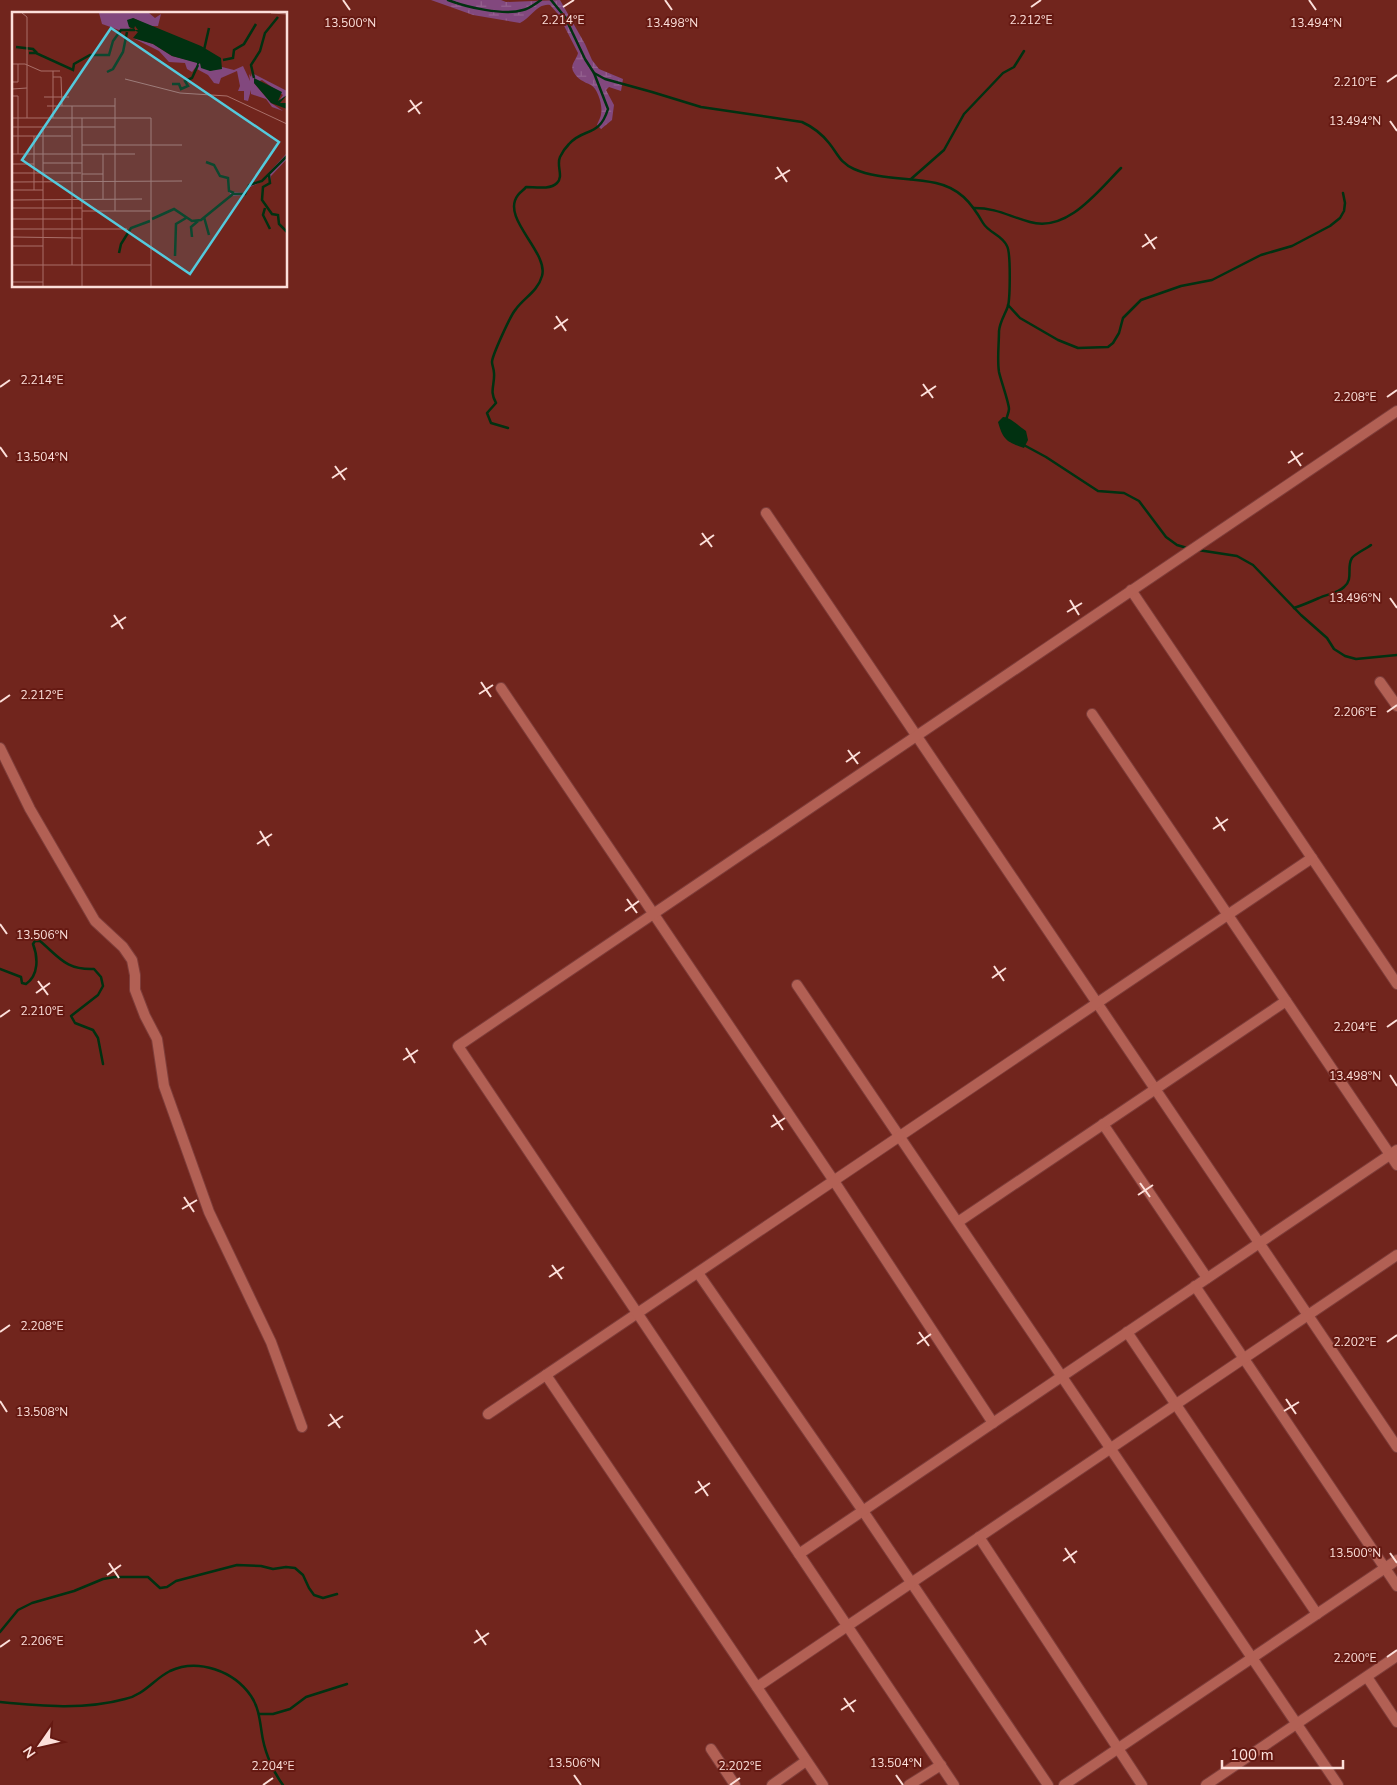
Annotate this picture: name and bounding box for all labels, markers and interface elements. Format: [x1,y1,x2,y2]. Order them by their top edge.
inset map [12,12,288,288]
text: 2.214°E [542,12,584,28]
text: 2.212°E [1010,12,1052,28]
text: 13.500°N [324,15,376,31]
text: 13.498°N [646,15,698,31]
text: 13.494°N [1290,15,1342,31]
text: 2.210°E [1334,74,1376,90]
text: 13.494°N [1329,113,1381,129]
text: 2.214°E [21,372,63,388]
text: 2.208°E [1334,389,1376,405]
text: 13.504°N [16,449,68,465]
text: 13.496°N [1329,590,1381,606]
text: 2.212°E [21,687,63,703]
text: 2.206°E [1334,704,1376,720]
text: 13.506°N [16,927,68,943]
text: 2.210°E [21,1003,63,1019]
text: 2.204°E [1334,1019,1376,1035]
text: 13.498°N [1329,1068,1381,1084]
text: 2.208°E [21,1318,63,1334]
text: 2.202°E [1334,1334,1376,1350]
text: 13.508°N [16,1404,68,1420]
text: 13.500°N [1329,1545,1381,1561]
text: 2.206°E [21,1633,63,1649]
text: 2.200°E [1334,1650,1376,1666]
north arrow [15,1720,65,1770]
scale bar [1222,1738,1343,1770]
text: N [19,1742,40,1762]
text: 100 m [1230,1745,1274,1765]
text: 13.506°N [548,1755,600,1771]
text: 13.504°N [870,1755,922,1771]
text: 2.204°E [252,1758,294,1774]
text: 2.202°E [719,1758,761,1774]

